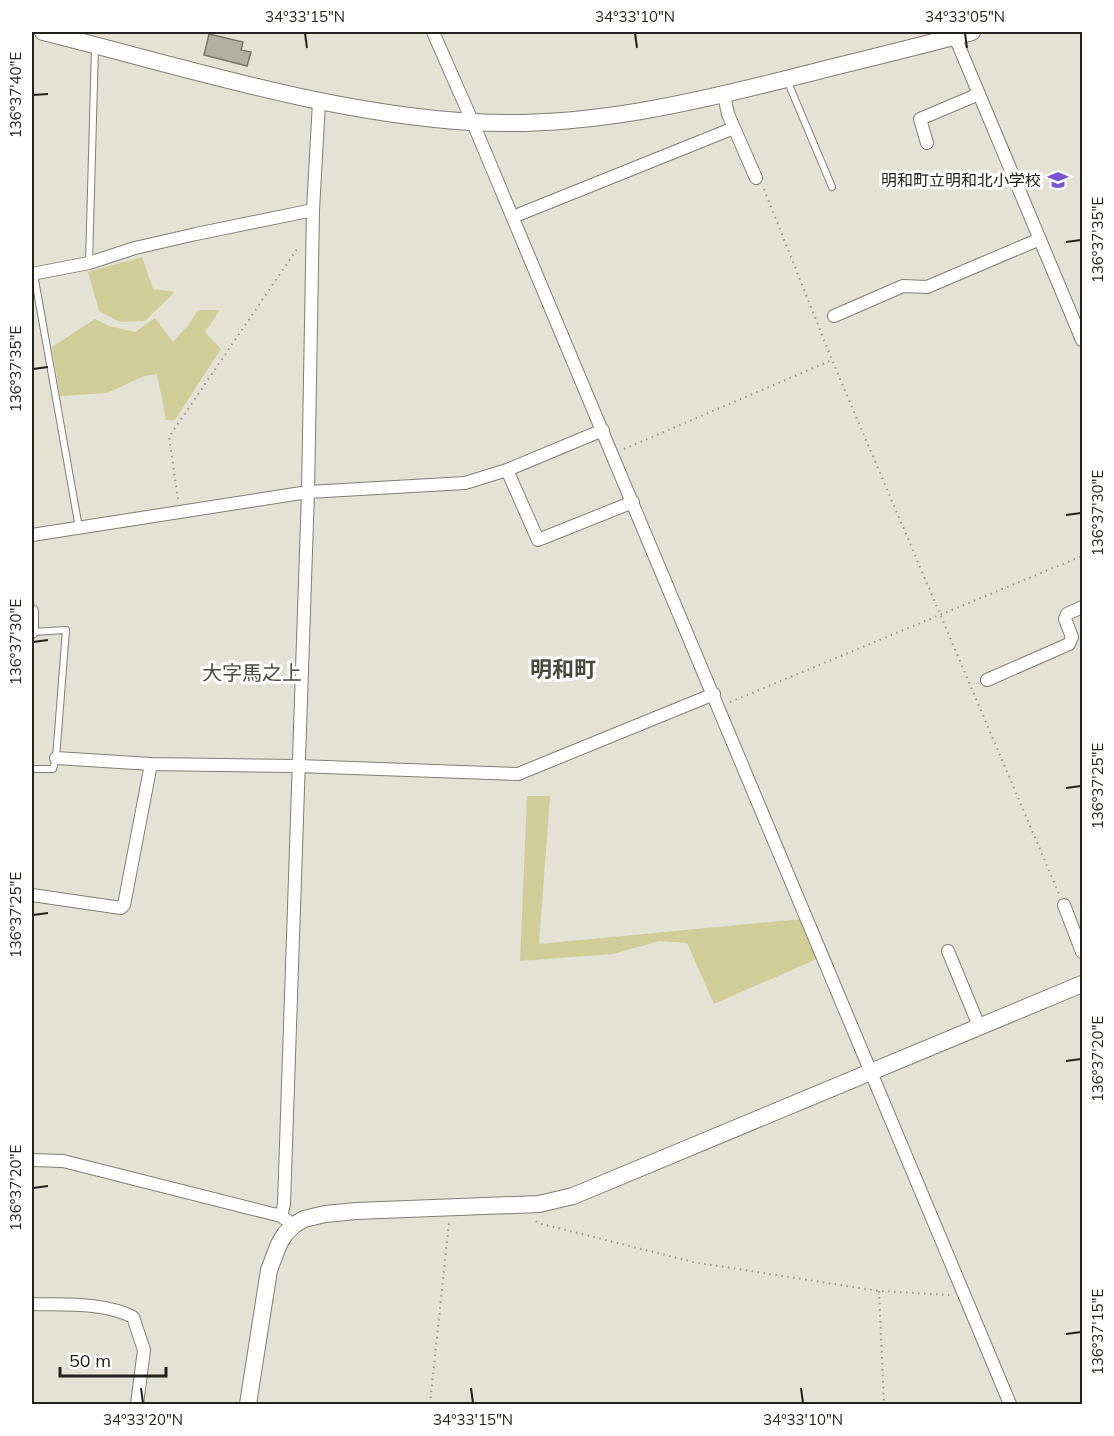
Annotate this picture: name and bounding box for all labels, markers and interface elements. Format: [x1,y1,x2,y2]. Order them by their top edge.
text: 34°33'15"N [265,7,345,26]
text: 34°33'10"N [595,7,675,26]
text: 34°33'05"N [925,7,1005,26]
text: 136°37'40"E [6,52,25,138]
school or university icon: 明和町立明和北小学校 [1046,168,1070,192]
place label: 明和町立明和北小学校 [881,170,1041,190]
text: 136°37'35"E [1088,197,1107,283]
text: 136°37'35"E [6,326,25,412]
text: 136°37'30"E [1088,470,1107,556]
text: 136°37'30"E [6,599,25,685]
district label: 明和町 [530,655,596,683]
district label: 大字馬之上 [202,660,302,685]
text: 136°37'25"E [1088,743,1107,829]
text: 136°37'25"E [6,872,25,958]
text: 136°37'20"E [1088,1016,1107,1102]
text: 136°37'20"E [6,1145,25,1231]
text: 136°37'15"E [1088,1289,1107,1375]
scale bar [60,1340,166,1378]
text: 50 m [69,1349,111,1372]
text: 34°33'20"N [103,1410,183,1429]
text: 34°33'15"N [433,1410,513,1429]
text: 34°33'10"N [763,1410,843,1429]

